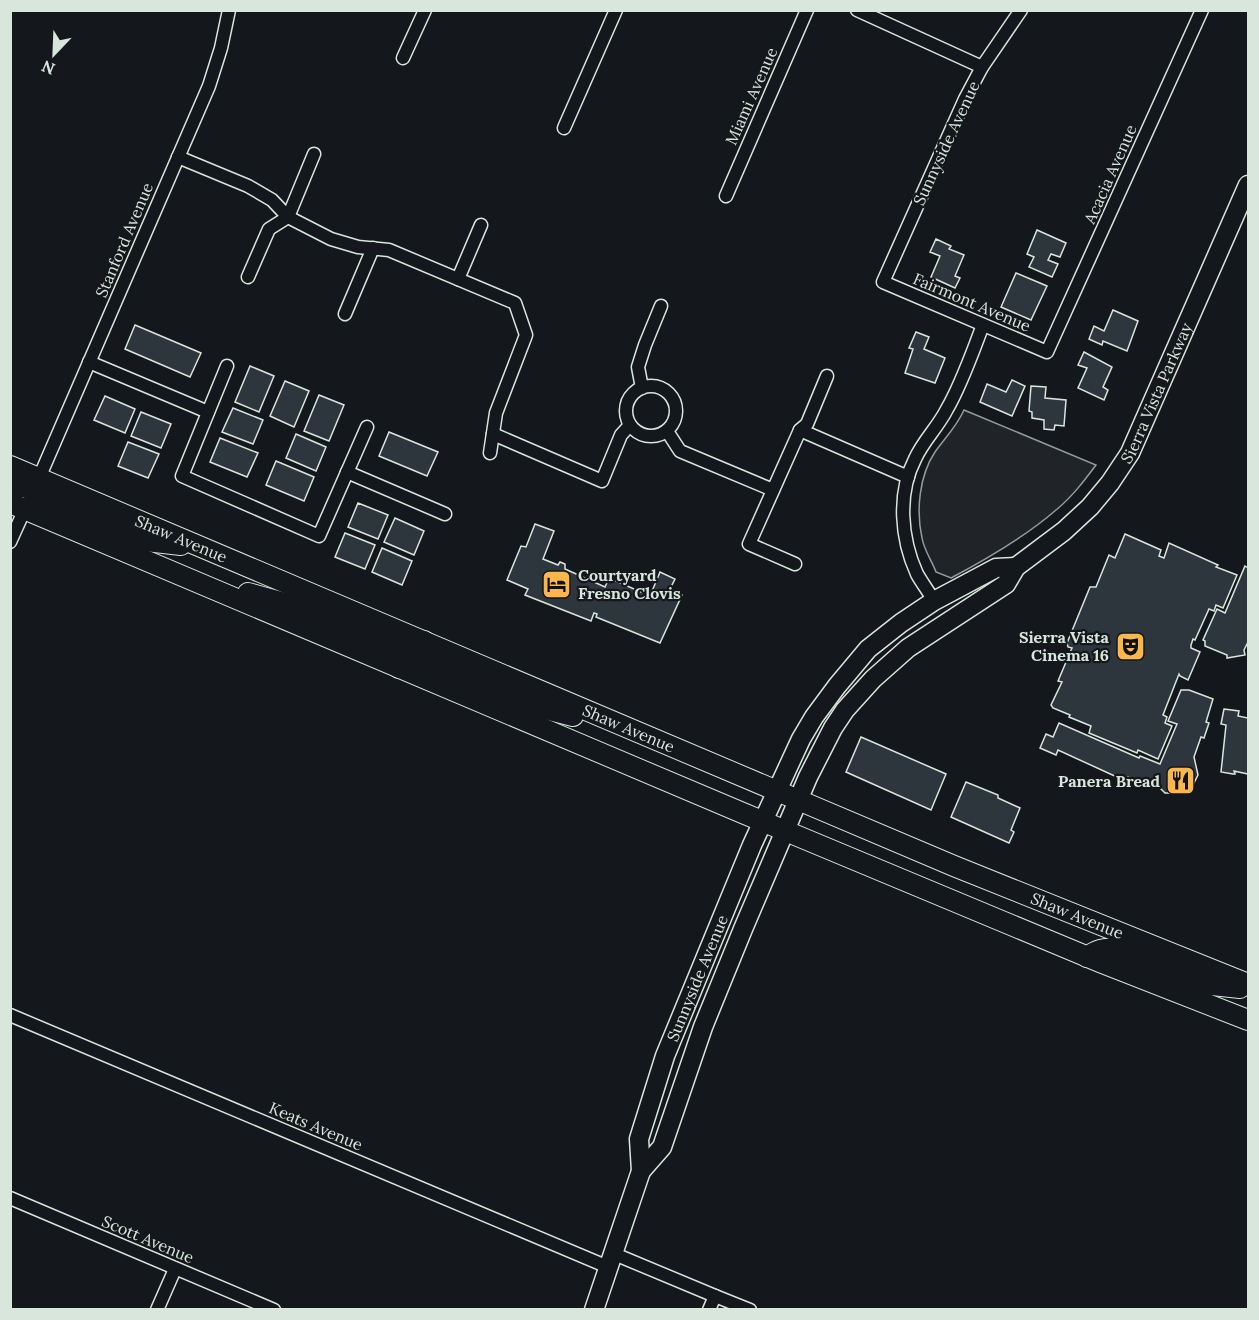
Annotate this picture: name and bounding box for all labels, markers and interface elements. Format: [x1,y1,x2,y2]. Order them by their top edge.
north arrow [24,24,84,84]
street label: Miami Avenue [721,44,782,148]
text: N [39,56,58,79]
street label: Sunnyside Avenue [908,77,984,208]
street label: Acacia Avenue [1079,121,1141,228]
street label: Stanford Avenue [91,179,157,300]
street label: Fairmont Avenue [910,268,1034,336]
street label: Sierra Vista Parkway [1116,319,1196,467]
street label: Shaw Avenue [132,510,231,567]
place label: Courtyard Fresno Clovis [578,565,681,603]
hotel icon: Courtyard Fresno Clovis [541,568,573,600]
place label: Sierra Vista Cinema 16 [1019,627,1110,665]
theatre icon: Sierra Vista Cinema 16 [1114,630,1146,662]
street label: Shaw Avenue [580,700,678,757]
restaurant icon: Panera Bread [1165,765,1197,797]
place label: Panera Bread [1058,771,1160,791]
street label: Shaw Avenue [1028,888,1127,943]
street label: Sunnyside Avenue [662,912,732,1044]
street label: Keats Avenue [266,1097,366,1155]
street label: Scott Avenue [99,1211,197,1267]

